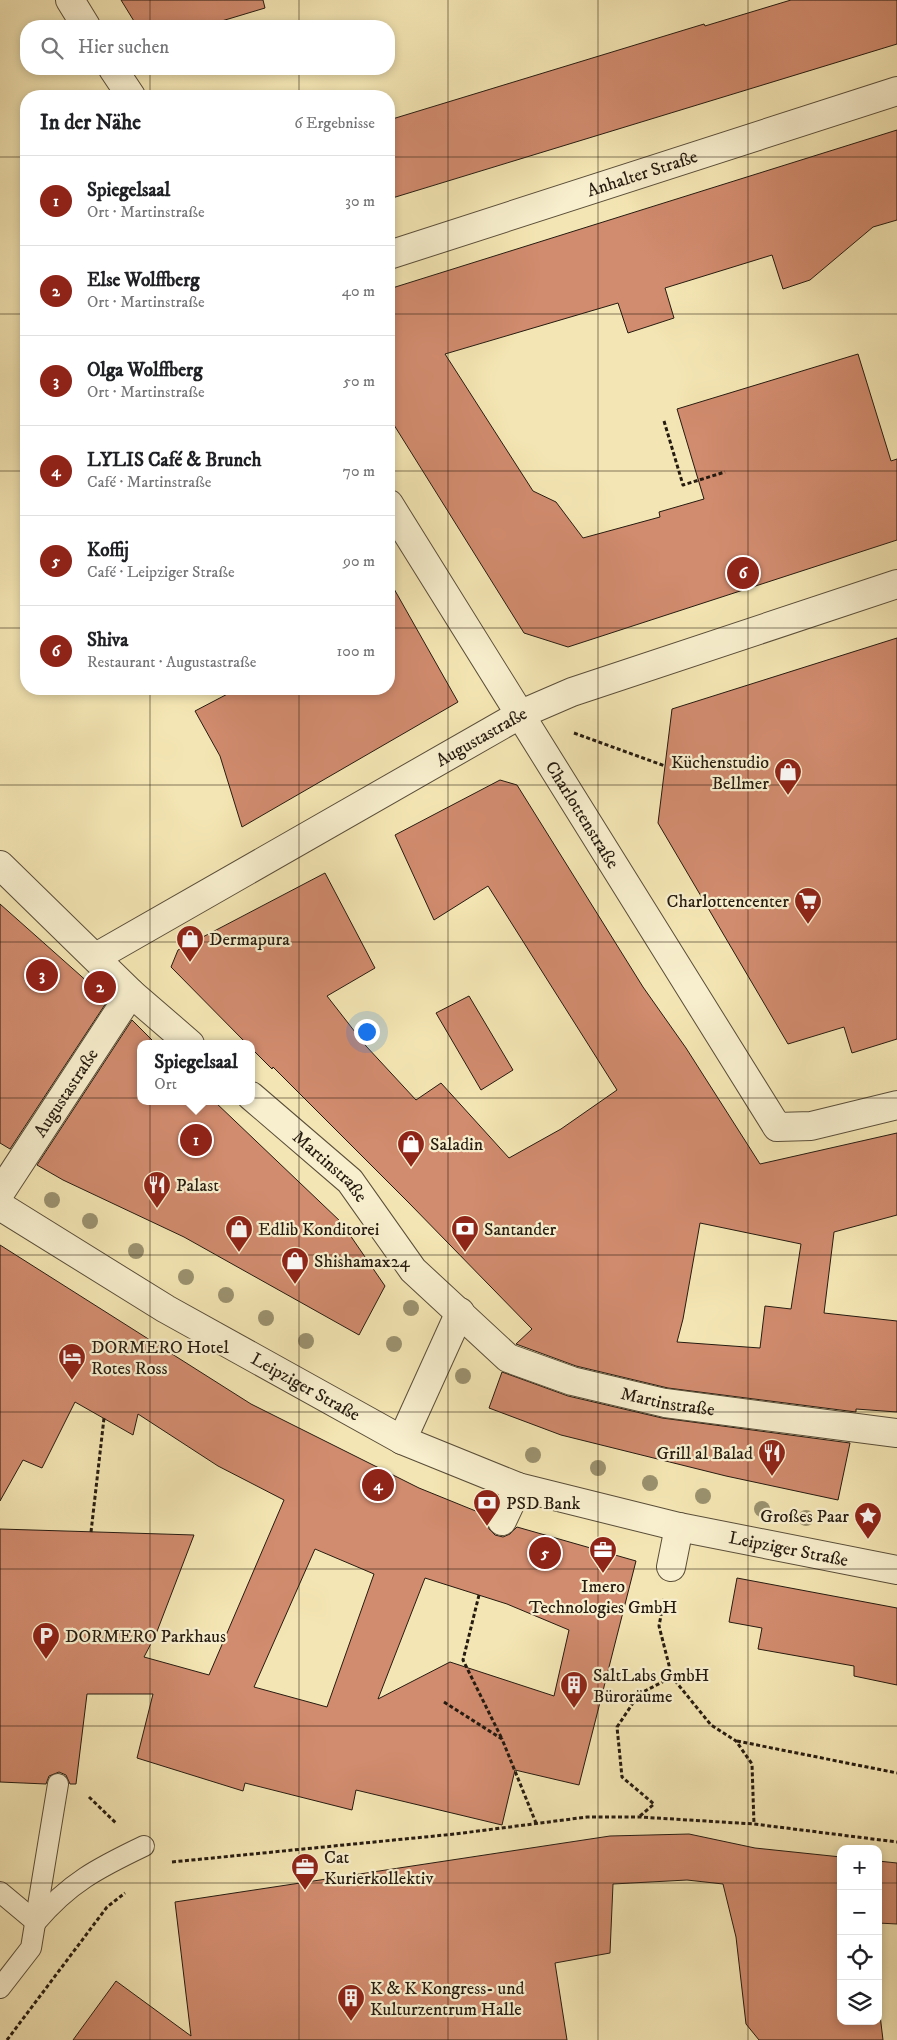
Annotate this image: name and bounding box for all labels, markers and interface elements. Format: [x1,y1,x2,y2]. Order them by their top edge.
search box [20,20,395,75]
icon: search [38,34,66,62]
text: Hier suchen [78,36,169,59]
text: In der Nähe [40,110,141,136]
text: 6 Ergebnisse [294,113,375,133]
street label: Anhalter Straße [584,146,701,202]
text: Spiegelsaal [87,179,170,202]
text: 1 [53,191,59,211]
text: 30 m [345,191,375,211]
text: Ort · Martinstraße [87,202,205,222]
text: Else Wolffberg [87,269,199,292]
text: 2 [52,281,60,301]
text: 40 m [342,281,375,301]
text: Ort · Martinstraße [87,292,205,312]
text: Olga Wolffberg [87,359,202,382]
text: 3 [53,371,59,391]
text: 50 m [343,371,375,391]
text: Ort · Martinstraße [87,382,205,402]
text: LYLIS Café & Brunch [87,449,261,472]
text: 4 [51,461,61,481]
text: 70 m [343,461,375,481]
text: Café · Martinstraße [87,472,211,492]
text: Koffij [87,539,129,562]
text: 5 [52,551,60,571]
text: 90 m [343,551,375,571]
pin: 6 [727,554,759,592]
text: Café · Leipziger Straße [87,562,235,582]
text: Shiva [87,629,128,652]
text: 6 [52,641,60,661]
text: 100 m [337,641,375,661]
text: Restaurant · Augustastraße [87,652,256,672]
street label: Augustastraße [432,703,531,772]
place label: Küchenstudio Bellmer [671,752,769,795]
street label: Charlottenstraße [540,757,623,873]
shop icon: Küchenstudio Bellmer [773,757,803,796]
supermarket icon: Charlottencenter [793,886,823,925]
place label: Charlottencenter [666,891,789,913]
shop icon: Dermapura [175,924,205,963]
place label: Dermapura [209,929,290,951]
pin: 3 [26,956,58,994]
pin: 2 [84,968,116,1006]
your location [354,1019,380,1045]
popup [137,1040,255,1105]
street label: Augustastraße [30,1045,104,1142]
text: Spiegelsaal [154,1051,238,1074]
text: Ort [154,1074,177,1094]
pin: 1 [180,1121,212,1159]
street label: Martinstraße [288,1126,371,1207]
shop icon: Saladin [396,1129,426,1168]
place label: Saladin [430,1134,484,1156]
restaurant icon: Palast [142,1170,172,1209]
place label: Palast [176,1175,219,1197]
shop icon: Edlib Konditorei [224,1214,254,1253]
bank icon: Santander [450,1214,480,1253]
place label: Edlib Konditorei [258,1219,379,1241]
place label: Santander [484,1219,557,1241]
shop icon: Shishamax24 [280,1246,310,1285]
place label: Shishamax24 [314,1251,410,1273]
place label: DORMERO Hotel Rotes Ross [91,1337,229,1380]
hotel icon: DORMERO Hotel Rotes Ross [57,1342,87,1381]
street label: Leipziger Straße [247,1348,363,1426]
street label: Martinstraße [618,1383,716,1421]
restaurant icon: Grill al Balad [757,1438,787,1477]
place label: Grill al Balad [656,1443,753,1465]
pin: 4 [362,1466,394,1504]
bank icon: PSD Bank [472,1488,502,1527]
place label: PSD Bank [506,1493,581,1515]
place icon: Großes Paar [853,1501,883,1540]
place label: Großes Paar [760,1506,849,1528]
street label: Leipziger Straße [727,1527,850,1572]
pin: 5 [529,1534,561,1572]
office icon: Imero Technologies GmbH [588,1535,618,1574]
place label: Imero Technologies GmbH [529,1576,677,1619]
parking icon: DORMERO Parkhaus [31,1621,61,1660]
place label: DORMERO Parkhaus [65,1626,226,1648]
place label: SaltLabs GmbH Büroräume [593,1665,709,1708]
building icon: SaltLabs GmbH Büroräume [559,1670,589,1709]
map controls [837,1845,882,2025]
button: + [837,1845,882,1890]
place label: Cat Kurierkollektiv [324,1847,433,1890]
office icon: Cat Kurierkollektiv [290,1852,320,1891]
button: − [837,1890,882,1935]
button: locate [837,1935,882,1980]
place label: K & K Kongress- und Kulturzentrum Halle [370,1978,524,2021]
button: layers [837,1980,882,2025]
building icon: K & K Kongress- und Kulturzentrum Halle [336,1983,366,2022]

